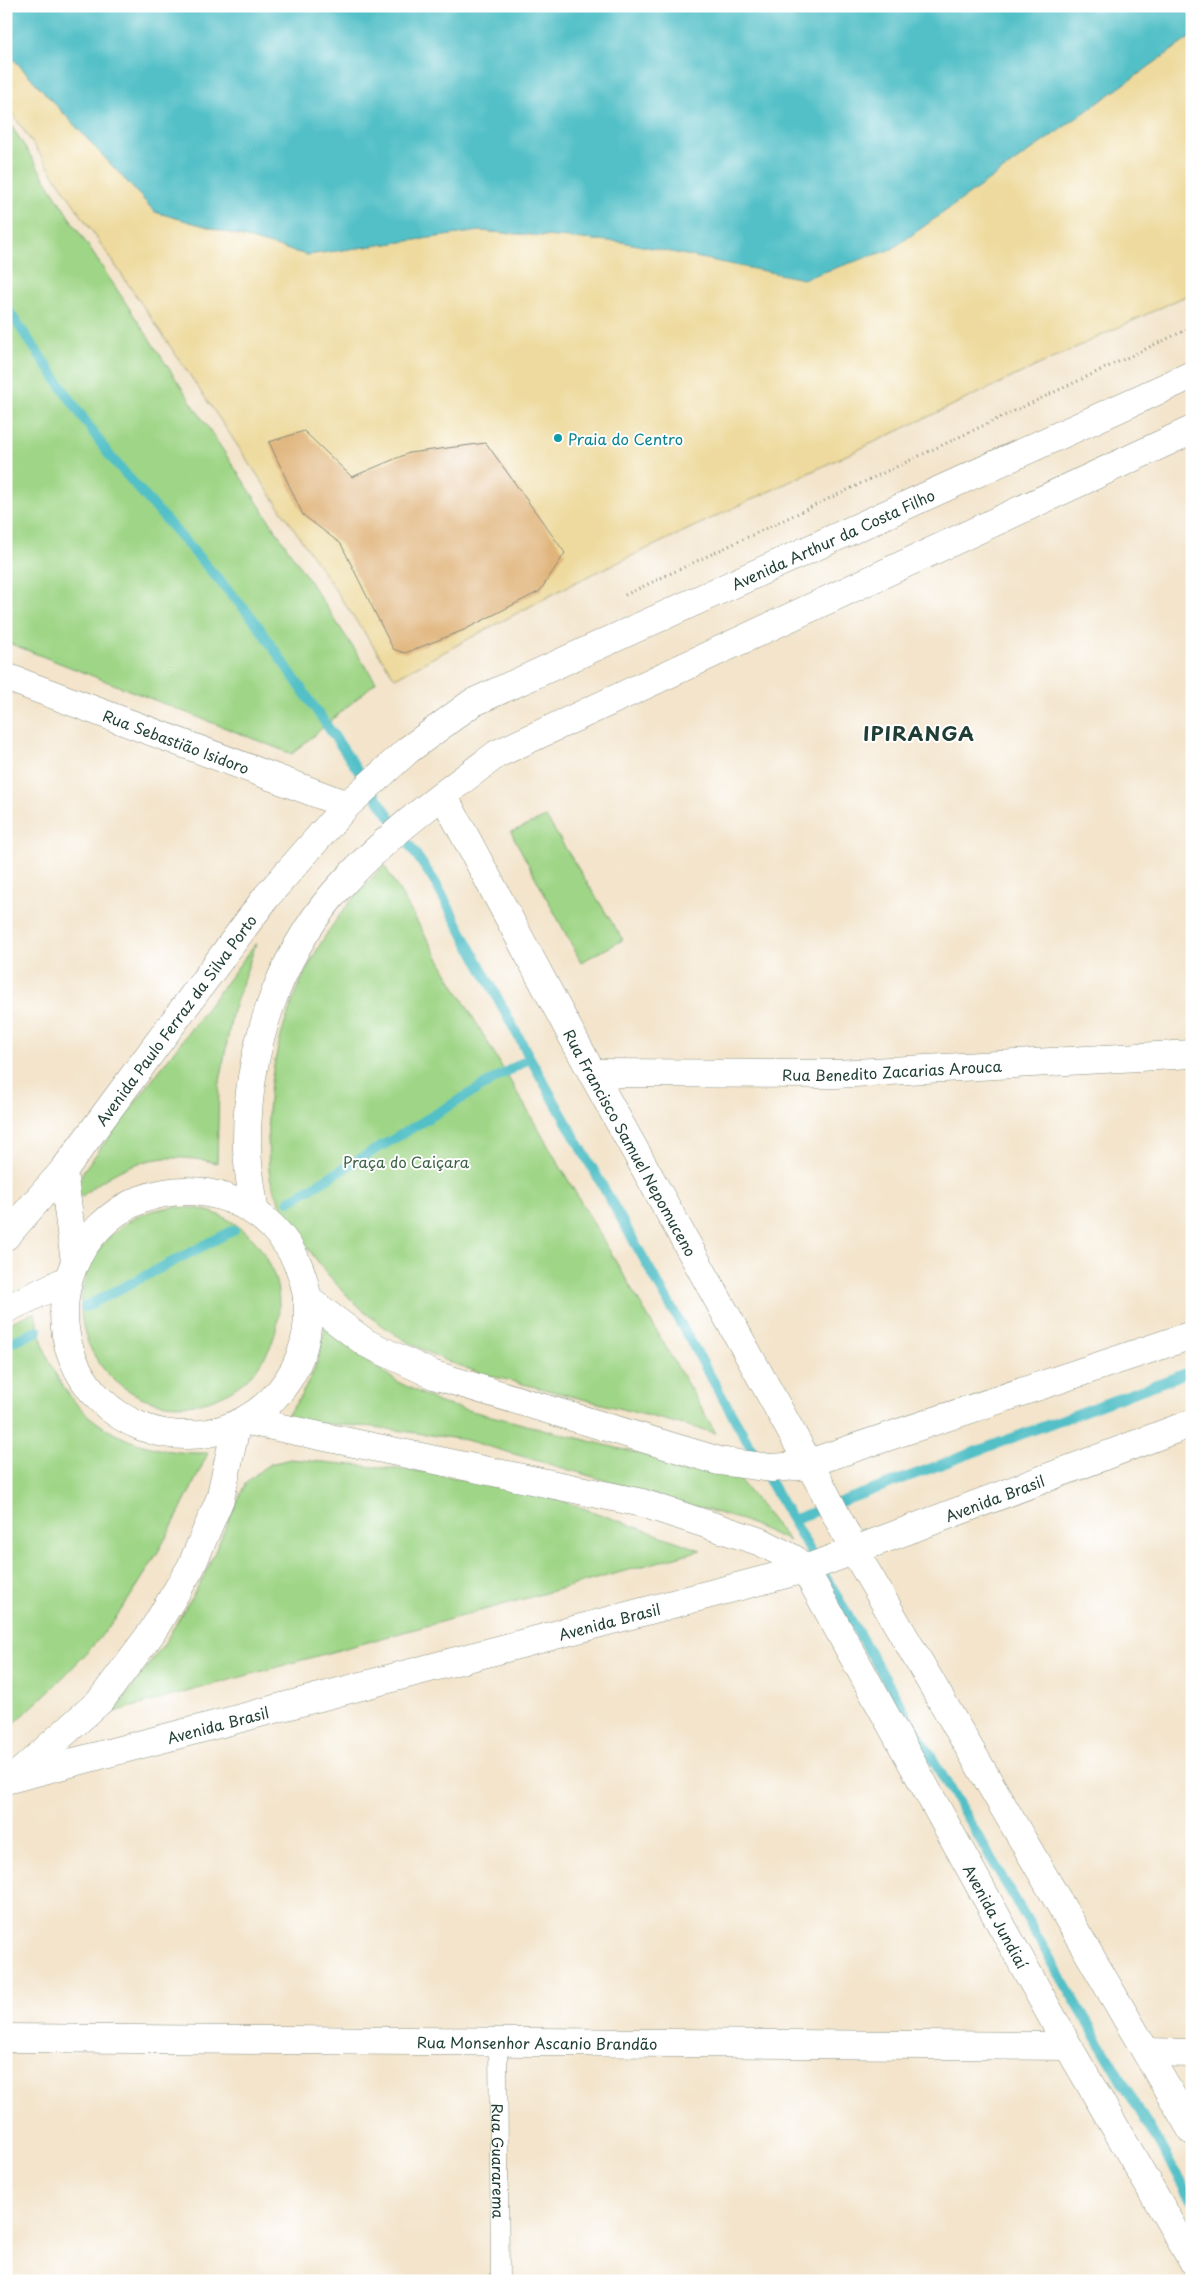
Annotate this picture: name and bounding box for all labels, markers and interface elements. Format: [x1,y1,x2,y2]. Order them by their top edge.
place label: Praia do Centro [568,427,683,450]
marker: Praia do Centro [552,432,564,444]
street label: Avenida Arthur da Costa Filho [727,482,938,595]
street label: Rua Sebastião Isidoro [100,703,253,779]
district label: IPIRANGA [863,718,975,748]
street label: Avenida Paulo Ferraz da Silva Porto [89,909,261,1130]
street label: Rua Francisco Samuel Nepomuceno [559,1025,703,1260]
street label: Rua Benedito Zacarias Arouca [782,1053,1003,1086]
park label: Praça do Caiçara [343,1150,470,1173]
street label: Avenida Brasil [942,1468,1048,1527]
street label: Avenida Brasil [556,1596,663,1645]
street label: Avenida Brasil [164,1700,271,1749]
street label: Avenida Jundiaí [958,1860,1035,1973]
street label: Rua Monsenhor Ascanio Brandão [417,2030,657,2054]
street label: Rua Guararema [487,2103,511,2219]

